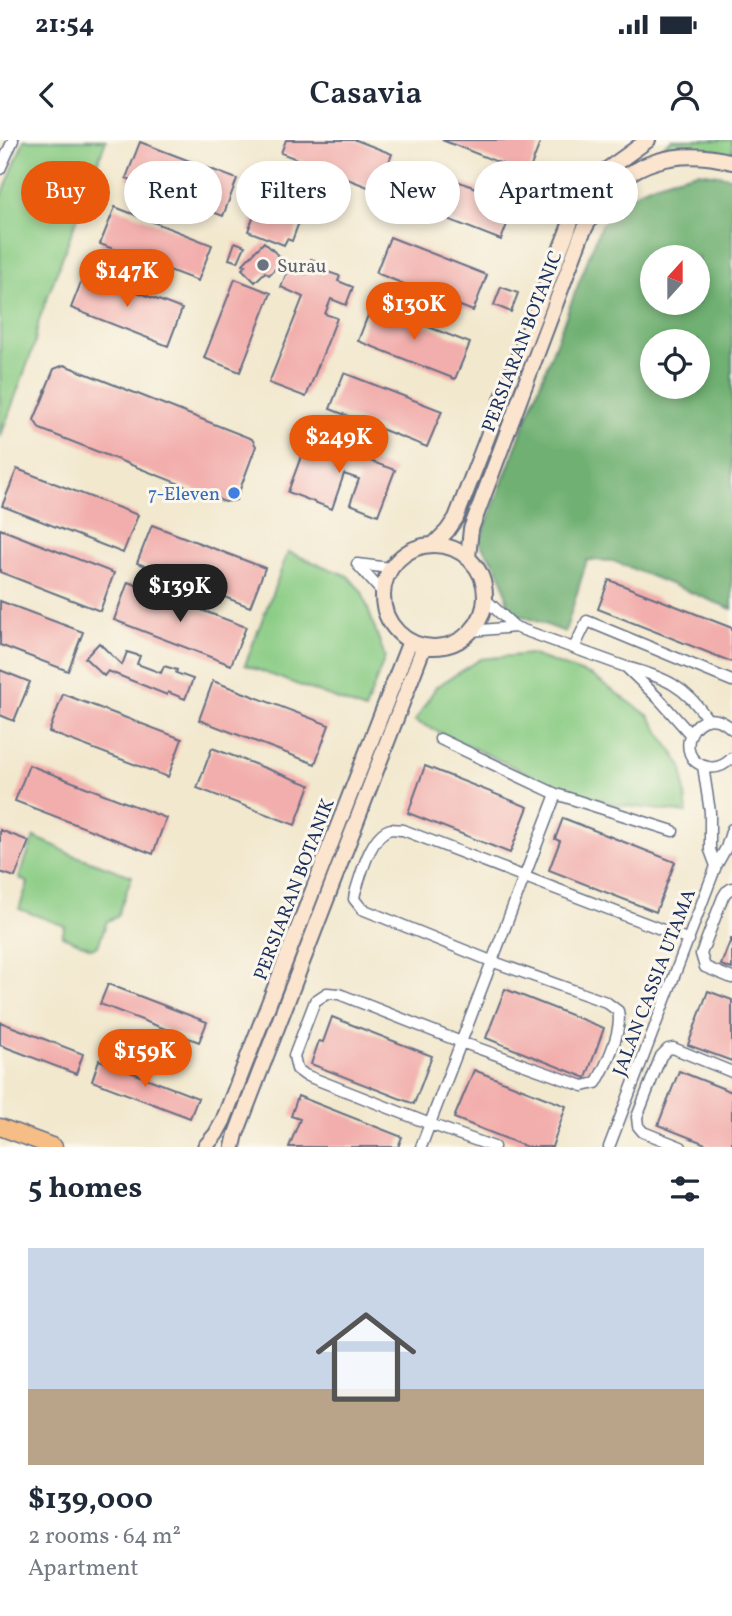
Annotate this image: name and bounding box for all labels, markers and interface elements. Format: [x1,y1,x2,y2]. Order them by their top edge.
text: 21:54 [35,7,95,43]
text: Casavia [310,73,422,117]
icon: back [28,76,66,114]
icon: person [666,76,704,114]
chip: Buy [21,161,110,224]
chip: Rent [124,161,222,224]
chip: Filters [236,161,351,224]
chip: New [365,161,460,224]
chip: Apartment [474,161,638,224]
north arrow [640,245,710,315]
map controls [640,245,710,399]
street label: PERSIARAN BOTANIC [476,247,569,436]
pin: $147K [78,250,176,309]
place label: Surau [277,254,326,280]
text: $147K [95,256,159,288]
marker: Surau [255,257,271,273]
pin: $130K [365,282,463,342]
text: $130K [382,289,446,321]
button: locate [640,329,710,399]
pin: $249K [290,416,388,475]
text: $249K [305,422,373,454]
place label: 7-Eleven [148,482,220,508]
marker: 7-Eleven [226,485,242,501]
pin: $139K [131,564,229,624]
text: $139K [149,571,211,603]
street label: PERSIARAN BOTANIK [248,795,342,984]
street label: JALAN CASSIA UTAMA [607,885,703,1080]
pin: $159K [96,1030,194,1089]
text: $159K [114,1036,176,1068]
text: 5 homes [28,1168,142,1210]
icon: filters [666,1170,704,1208]
icon: home [303,1294,429,1420]
text: $139,000 [28,1479,153,1521]
text: 2 rooms · 64 m² [28,1521,181,1553]
text: Apartment [28,1553,139,1585]

